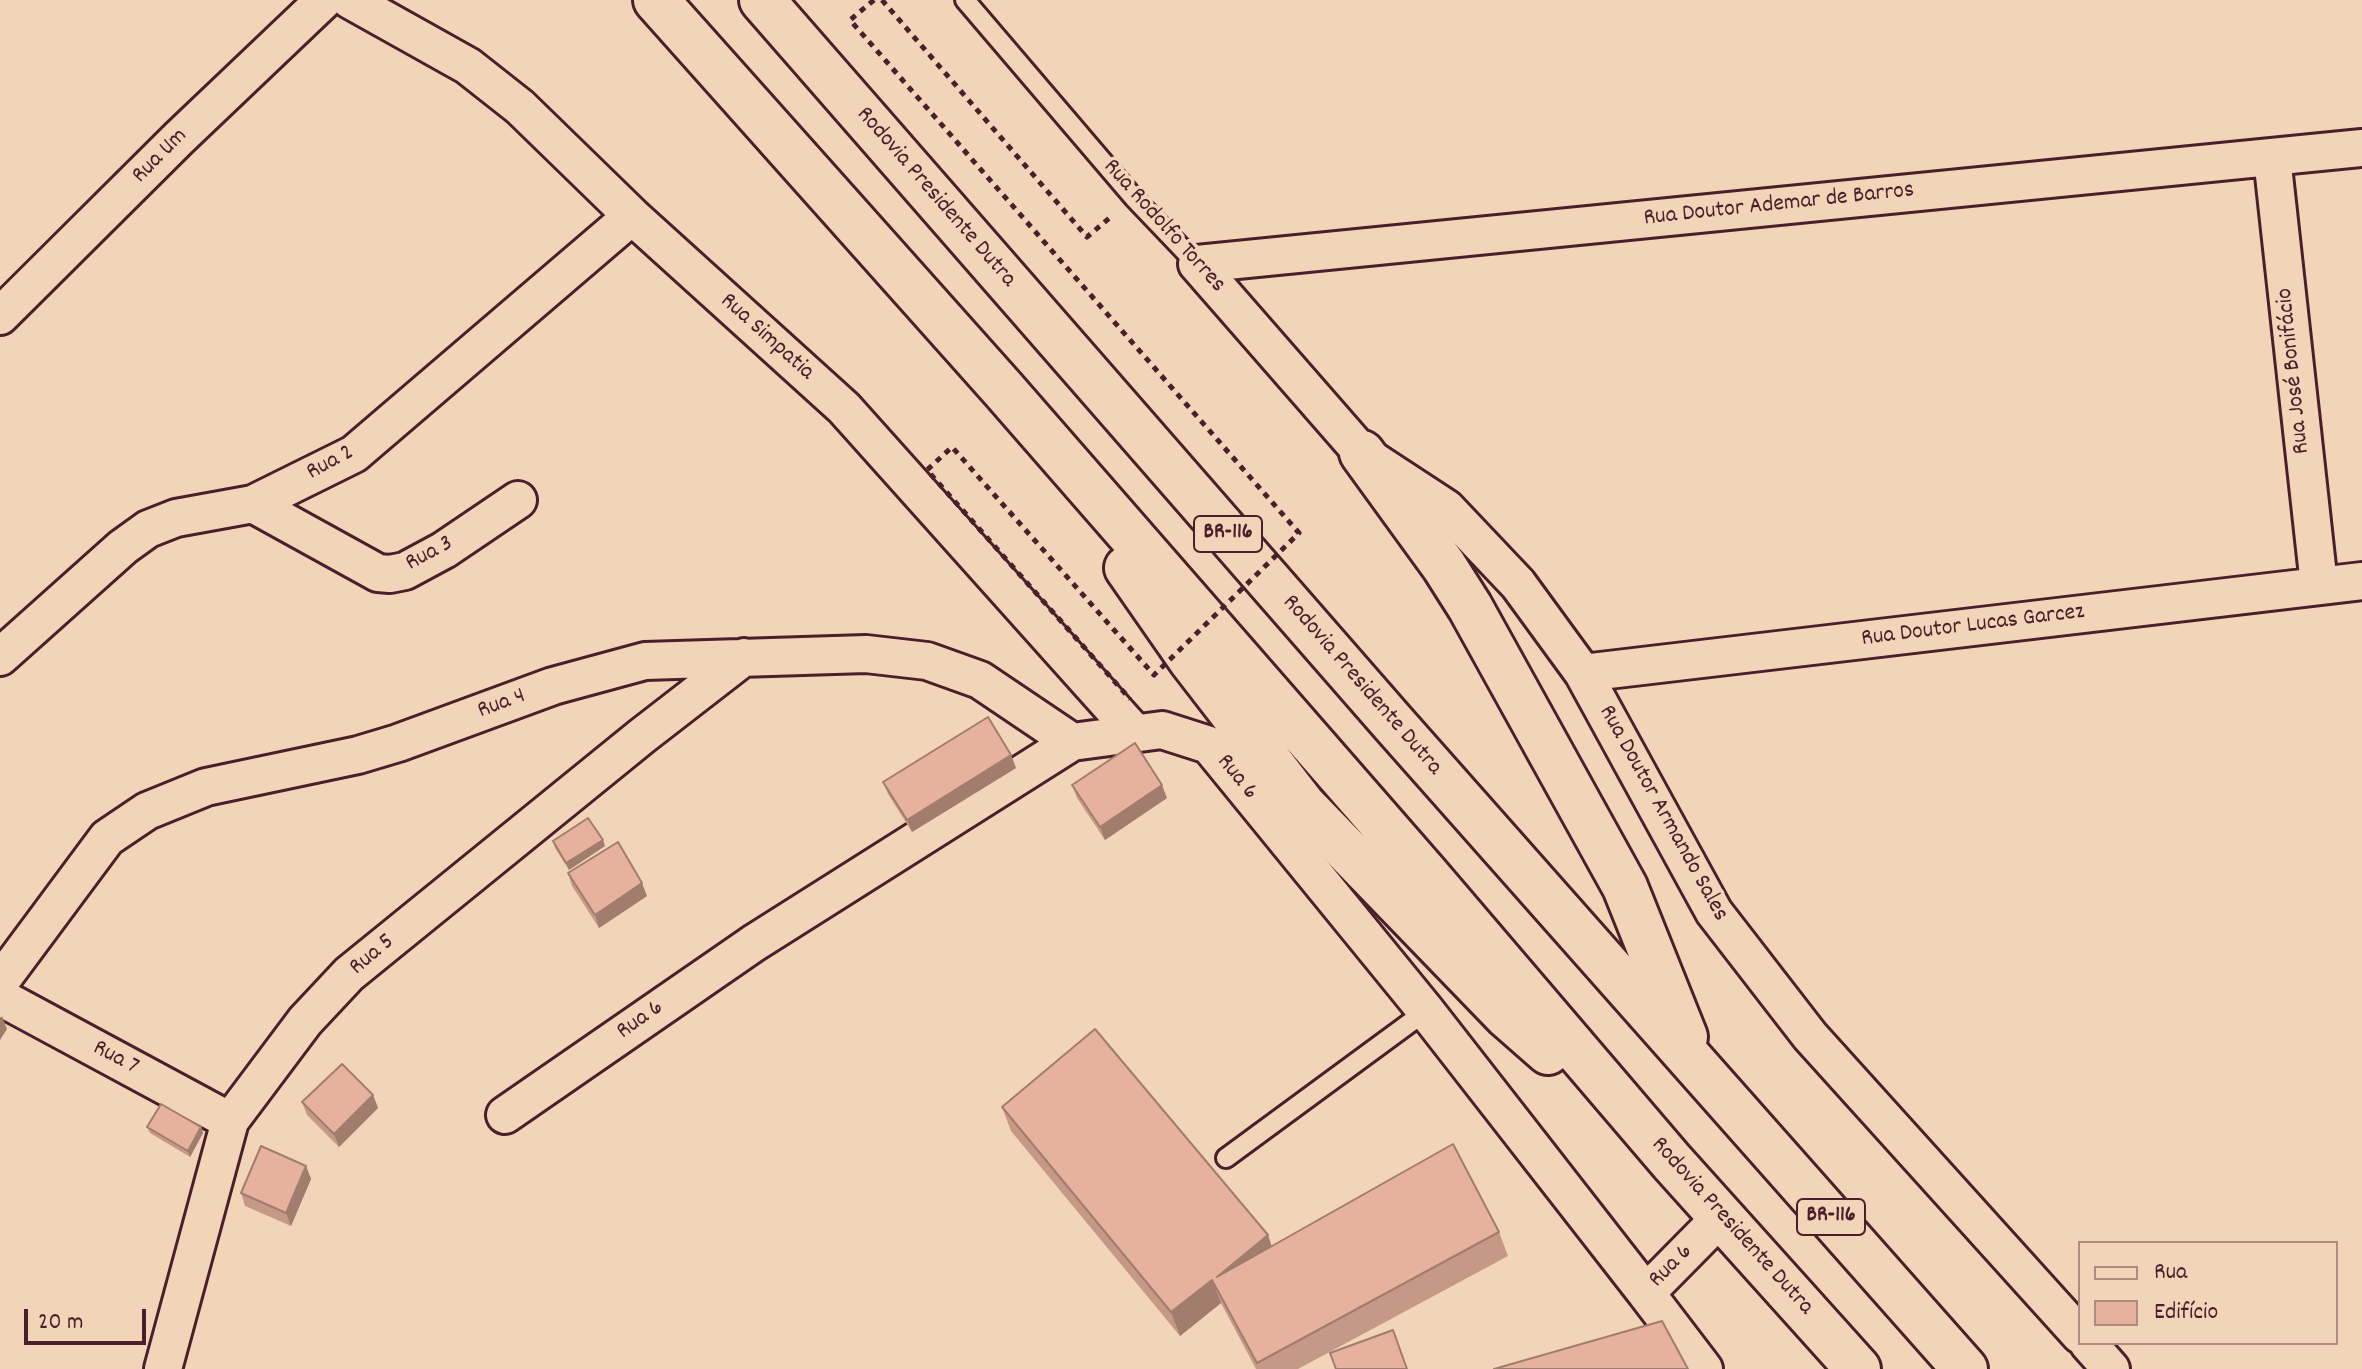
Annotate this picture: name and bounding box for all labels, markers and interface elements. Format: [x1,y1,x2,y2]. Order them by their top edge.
street label: Rodovia Presidente Dutra [849,102,1021,294]
street label: Rua Um [127,123,195,191]
street label: Rua Rodolfo Torres [1095,154,1231,300]
street label: Rua Doutor Ademar de Barros [1642,177,1916,235]
street label: Rua José Bonifácio [2272,287,2318,455]
street label: Rua Simpatia [713,288,819,388]
street label: Rua 2 [302,440,360,488]
road number: BR-116 [1194,516,1262,552]
street label: Rua 3 [401,531,459,579]
street label: Rodovia Presidente Dutra [1275,590,1447,782]
street label: Rua Doutor Lucas Garcez [1860,599,2086,655]
street label: Rua 4 [474,683,530,727]
street label: Rua Doutor Armando Sales [1591,701,1733,927]
street label: Rua 6 [1209,749,1263,807]
street label: Rua 5 [345,929,401,983]
street label: Rua 6 [612,995,670,1047]
street label: Rua 7 [87,1035,143,1083]
street label: Rodovia Presidente Dutra [1643,1132,1819,1322]
road number: BR-116 [1797,1199,1865,1235]
street label: Rua 6 [1644,1239,1700,1295]
legend [2078,1241,2338,1345]
text: Rua [2154,1256,2187,1290]
scale bar [28,1293,150,1343]
text: Edifício [2154,1296,2218,1330]
text: 20 m [38,1306,84,1340]

